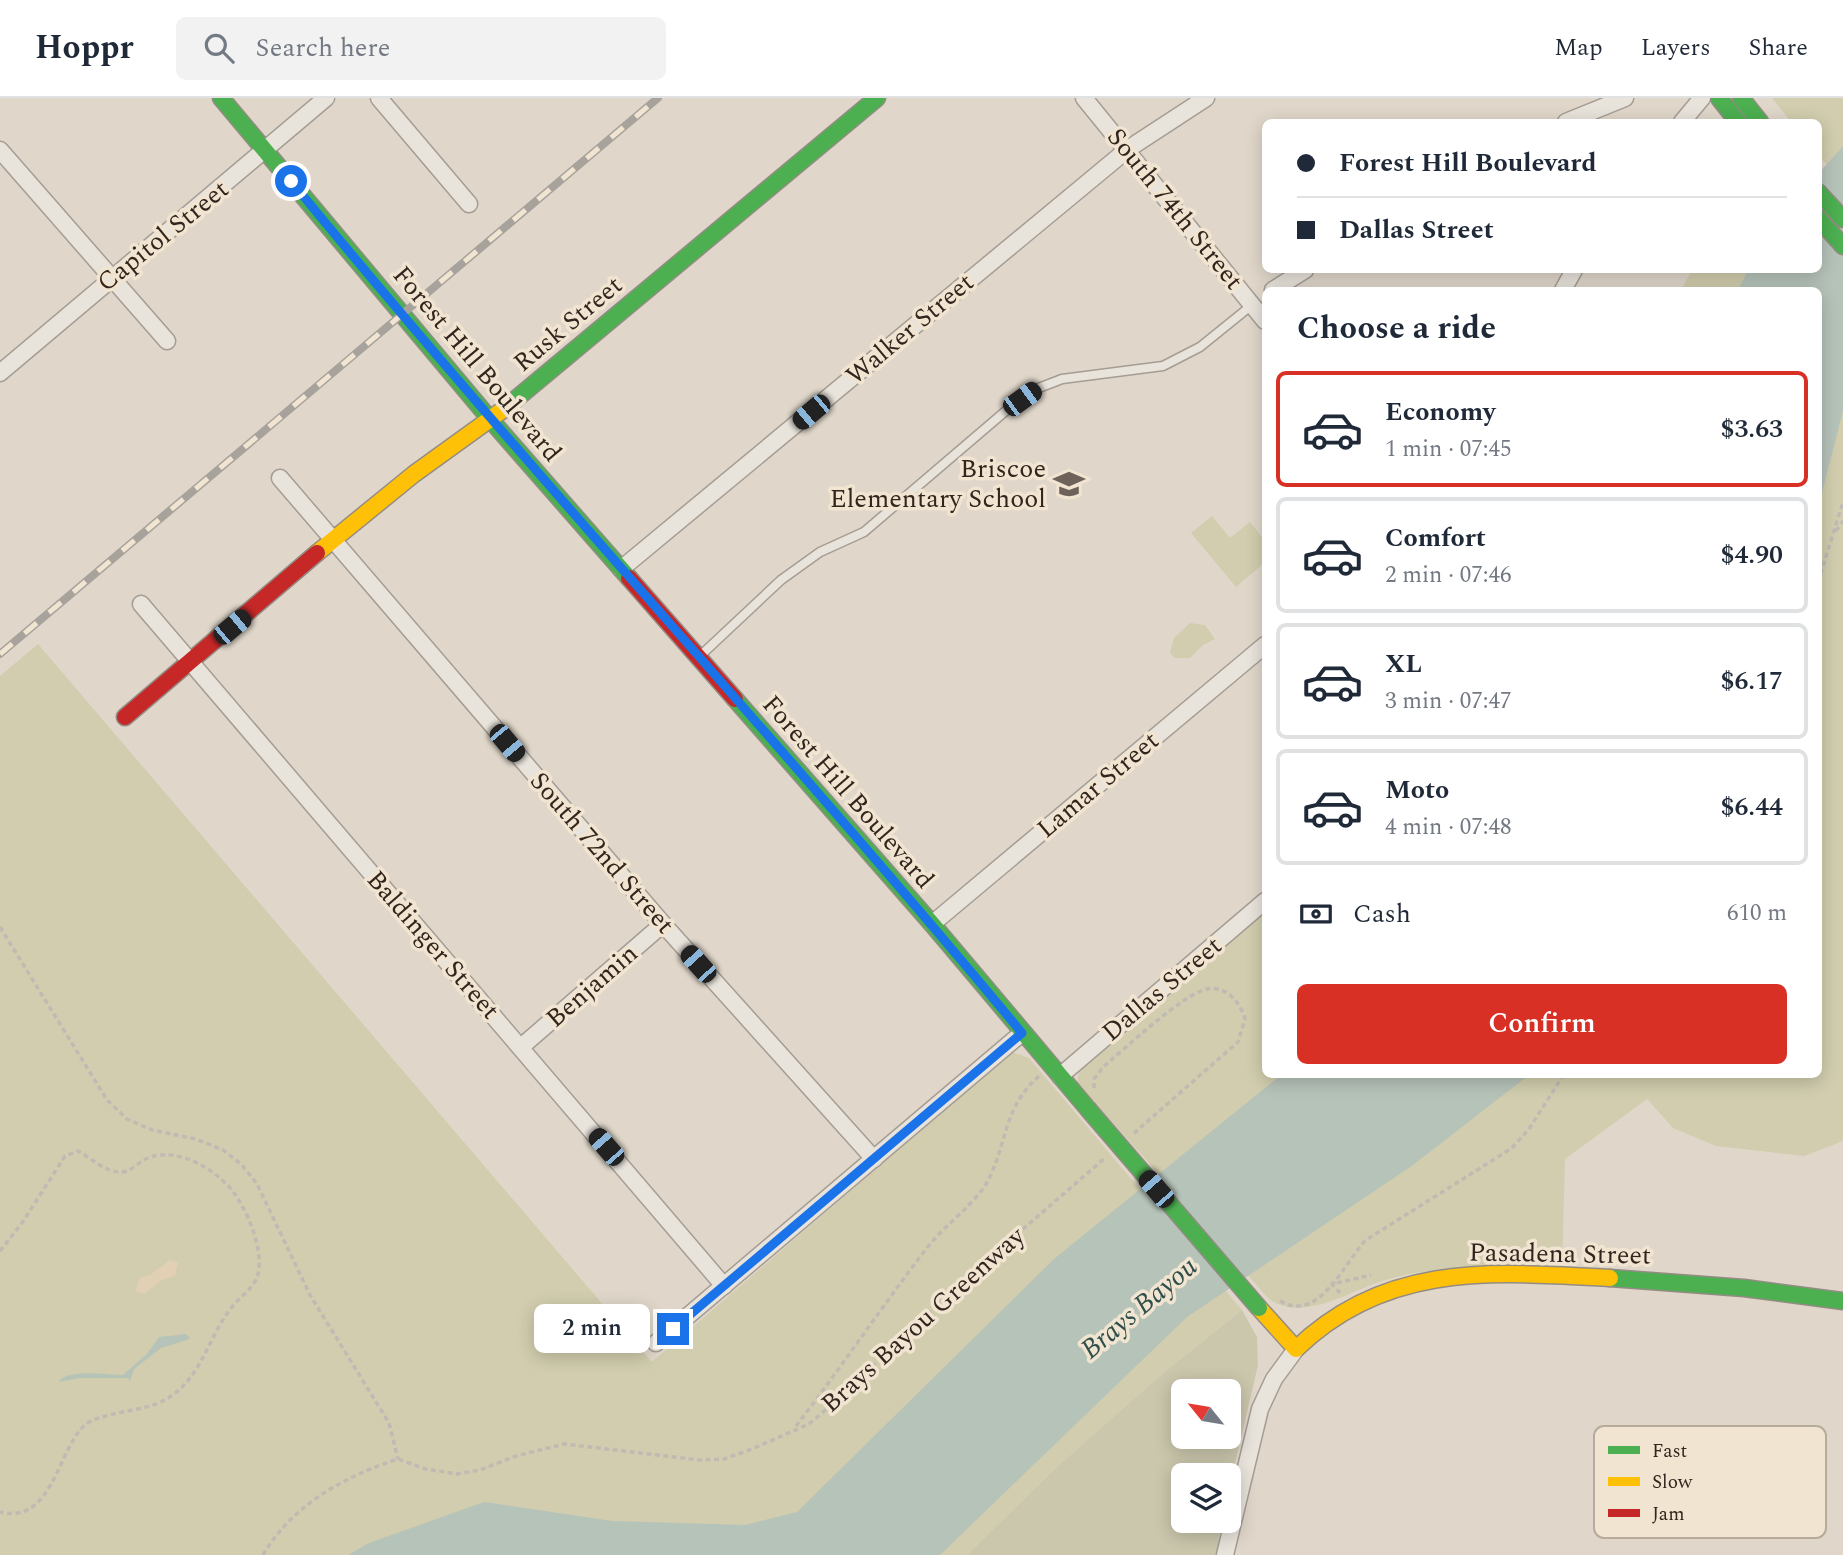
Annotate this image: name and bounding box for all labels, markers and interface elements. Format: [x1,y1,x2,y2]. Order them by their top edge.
search box [176,17,666,80]
text: Hoppr [35,23,134,73]
text: Search here [256,28,390,68]
icon: search [200,29,238,67]
text: Map [1554,30,1603,66]
text: Layers [1641,30,1711,66]
text: Share [1749,30,1808,66]
street label: South 74th Street [1097,119,1253,299]
text: Forest Hill Boulevard [1339,143,1597,183]
route start [275,165,307,197]
street label: Capitol Street [88,170,238,302]
text: Dallas Street [1339,210,1494,250]
street label: Forest Hill Boulevard [383,257,571,471]
street label: Walker Street [837,263,983,395]
street label: Rusk Street [504,266,632,382]
text: Choose a ride [1297,304,1496,353]
car [999,378,1046,420]
car [789,390,834,434]
text: Economy [1385,392,1495,432]
icon: car [1301,398,1364,461]
text: $3.63 [1720,409,1783,449]
text: 1 min · 07:45 [1385,432,1512,467]
place label: Briscoe Elementary School [830,449,1046,519]
school or university icon: Briscoe Elementary School [1052,467,1086,501]
text: Comfort [1385,518,1486,558]
icon: car [1301,524,1364,587]
text: $4.90 [1720,535,1783,575]
text: 2 min · 07:46 [1385,558,1512,593]
car [210,605,255,649]
text: XL [1385,644,1422,684]
icon: car [1301,650,1364,713]
text: $6.17 [1720,661,1783,701]
text: 3 min · 07:47 [1385,684,1512,719]
street label: Forest Hill Boulevard [752,686,944,898]
car [486,720,529,766]
street label: Lamar Street [1028,722,1168,848]
street label: South 72nd Street [520,763,684,943]
text: Moto [1385,770,1449,810]
icon: car [1301,776,1364,839]
text: $6.44 [1720,787,1783,827]
text: 4 min · 07:48 [1385,810,1512,845]
street label: Baldinger Street [357,861,509,1029]
text: Cash [1353,894,1411,934]
icon: cash [1297,895,1335,933]
text: 610 m [1727,896,1787,931]
street label: Dallas Street [1093,927,1231,1051]
street label: Benjamin [537,934,647,1038]
car [677,941,720,987]
button: Confirm [1297,984,1787,1064]
car [585,1124,628,1170]
car [1135,1166,1178,1212]
street label: Brays Bayou Greenway [812,1216,1035,1423]
street label: Pasadena Street [1469,1232,1651,1276]
water label: Brays Bayou [1071,1246,1207,1370]
callout: 2 min [533,1304,648,1354]
text: 2 min [562,1311,622,1346]
route end [657,1313,689,1345]
north arrow [1171,1379,1241,1449]
map controls [1171,1379,1241,1533]
legend [1594,1426,1826,1538]
text: Fast [1652,1437,1688,1466]
button: layers [1171,1463,1241,1533]
text: Slow [1652,1468,1693,1497]
text: Jam [1652,1500,1684,1529]

